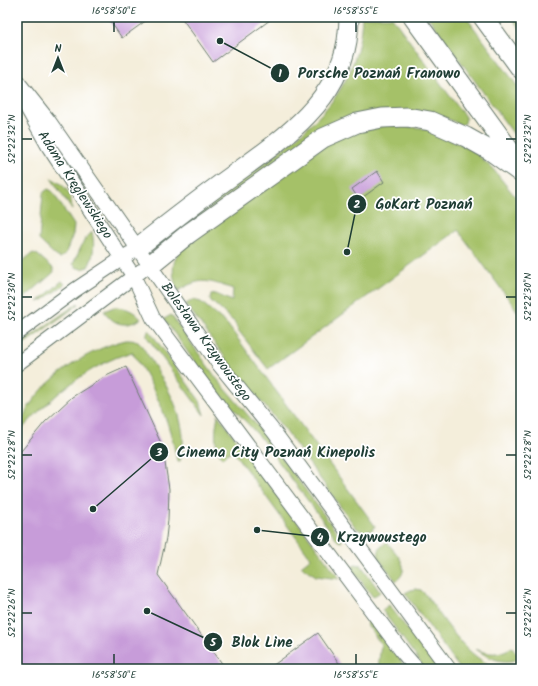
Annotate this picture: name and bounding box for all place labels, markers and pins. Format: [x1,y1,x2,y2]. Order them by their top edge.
callout: Porsche Poznań Franowo [270,59,468,86]
callout: GoKart Poznań [347,190,480,217]
callout: Cinema City Poznań Kinepolis [149,438,383,465]
callout: Krzywoustego [310,524,435,551]
callout: Blok Line [203,628,300,655]

